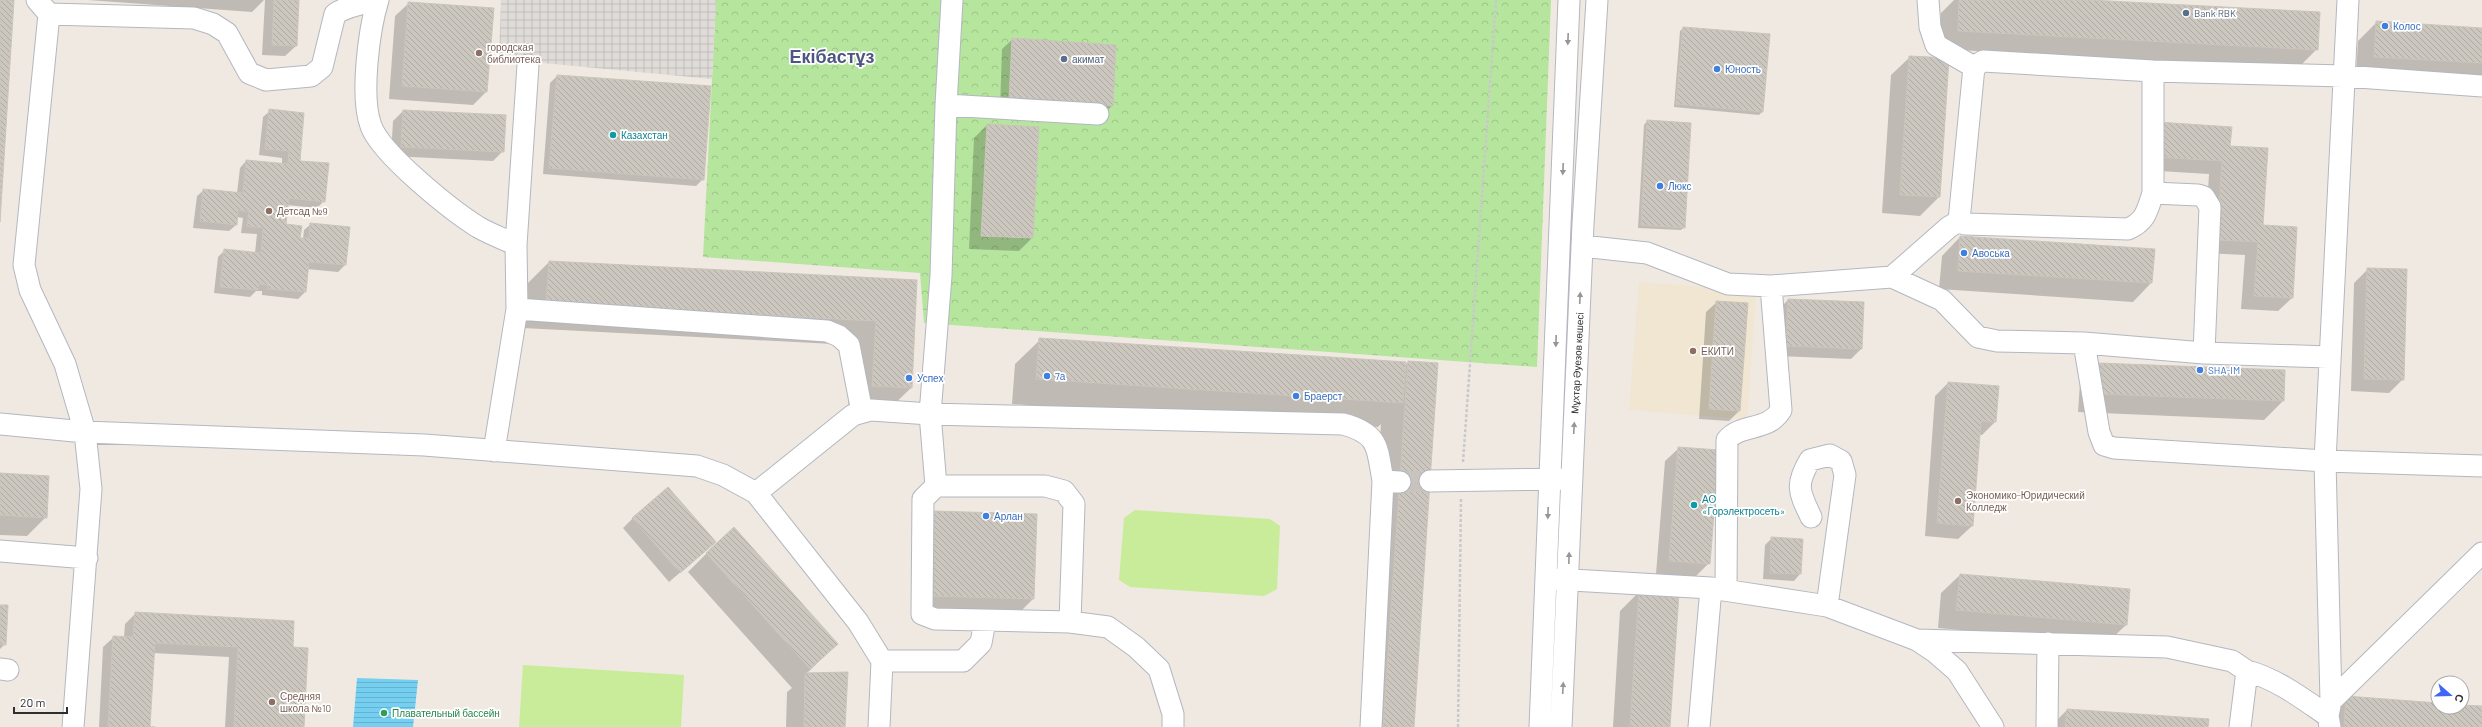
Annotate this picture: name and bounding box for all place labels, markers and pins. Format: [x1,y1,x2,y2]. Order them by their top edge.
place label: Bank RBK [2194,7,2236,19]
marker: Bank RBK [2181,8,2191,18]
place label: Колос [2393,20,2421,32]
marker: Колос [2380,21,2390,31]
place label: городская библиотека [487,41,541,65]
marker: городская библиотека [474,48,484,58]
place label: акимат [1072,53,1105,65]
marker: акимат [1059,54,1069,64]
place label: Юность [1725,63,1761,75]
marker: Юность [1712,64,1722,74]
place label: Казахстан [621,129,668,141]
marker: Казахстан [608,130,618,140]
place label: Люкс [1668,180,1692,192]
marker: Люкс [1655,181,1665,191]
place label: Детсад №9 [277,205,328,217]
marker: Детсад №9 [264,206,274,216]
place label: Авоська [1972,247,2010,259]
marker: Авоська [1959,248,1969,258]
place label: ЕКИТИ [1701,345,1734,357]
marker: ЕКИТИ [1688,346,1698,356]
place label: SHA-IM [2208,364,2240,376]
marker: SHA-IM [2195,365,2205,375]
place label: 7а [1055,370,1066,382]
marker: 7а [1042,371,1052,381]
place label: Успех [917,372,943,384]
marker: Успех [904,373,914,383]
place label: Браерст [1304,390,1343,402]
marker: Браерст [1291,391,1301,401]
place label: Экономико-Юридический Колледж [1966,489,2085,513]
place label: АО «Горэлектросеть» [1702,493,1785,517]
marker: Экономико-Юридический Колледж [1953,496,1963,506]
marker: АО «Горэлектросеть» [1689,500,1699,510]
place label: Арлан [994,510,1023,522]
marker: Арлан [981,511,991,521]
place label: Средняя школа №10 [280,690,331,714]
marker: Средняя школа №10 [267,697,277,707]
place label: Плавательный бассейн [392,707,500,719]
marker: Плавательный бассейн [379,708,389,718]

